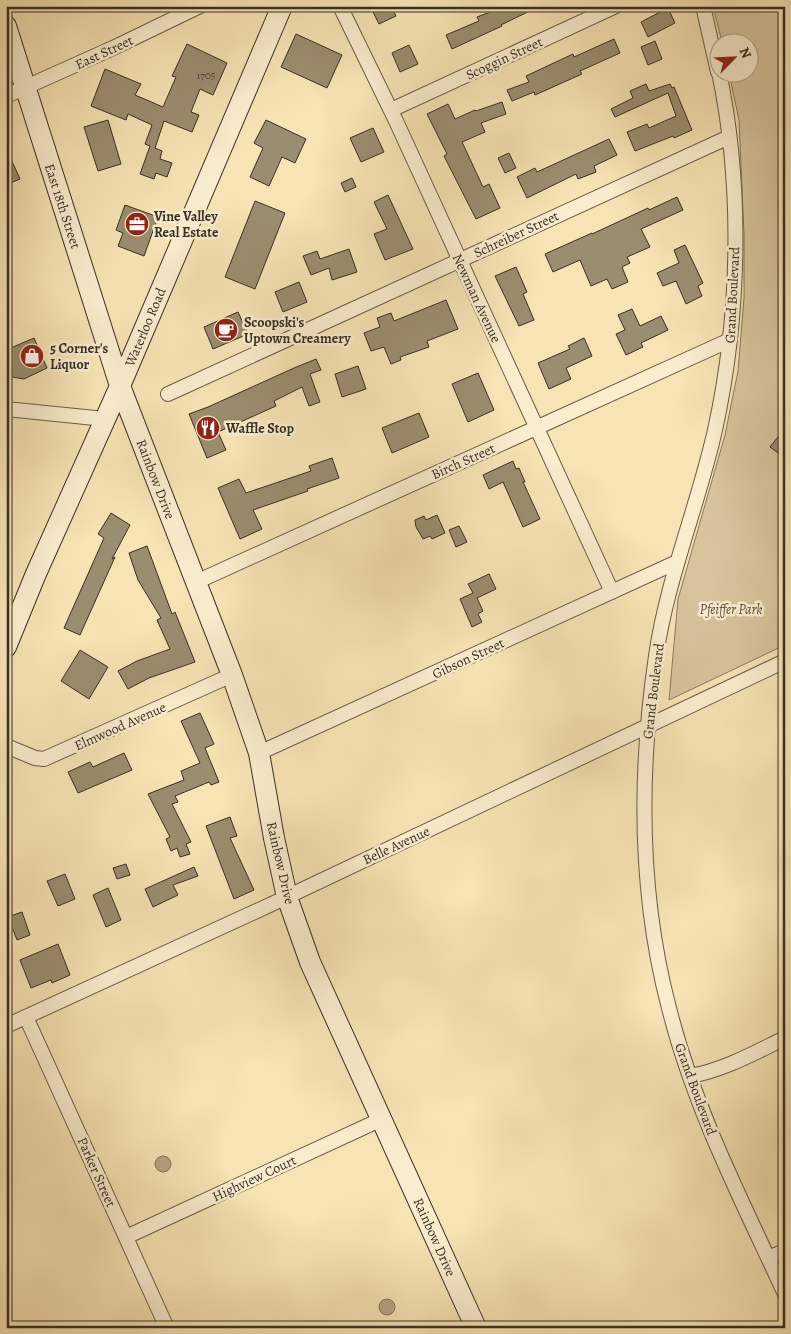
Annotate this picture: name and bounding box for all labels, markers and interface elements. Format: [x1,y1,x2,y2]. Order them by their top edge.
street label: East Street [72,31,137,74]
street label: Scoggin Street [463,32,546,85]
north arrow [708,32,758,82]
text: N [735,44,756,61]
house number: 1705 [197,68,216,83]
street label: East 18th Street [40,161,85,251]
street label: Schreiber Street [471,206,562,262]
place label: Vine Valley Real Estate [153,207,219,242]
office icon: Vine Valley Real Estate [124,211,150,237]
street label: Grand Boulevard [720,246,745,344]
street label: Newman Avenue [448,251,505,346]
street label: Waterloo Road [120,284,171,370]
place label: Scoopski's Uptown Creamery [244,313,351,348]
cafe icon: Scoopski's Uptown Creamery [213,317,239,343]
place label: 5 Corner's Liquor [50,339,108,374]
shop icon: 5 Corner's Liquor [19,343,45,369]
restaurant icon: Waffle Stop [195,415,221,441]
place label: Waffle Stop [225,419,295,438]
street label: Rainbow Drive [132,436,180,522]
street label: Birch Street [428,439,498,484]
park label: Pfeiffer Park [700,600,762,619]
street label: Gibson Street [429,633,508,683]
street label: Grand Boulevard [638,642,669,740]
street label: Elmwood Avenue [71,698,169,755]
street label: Rainbow Drive [262,820,299,906]
street label: Belle Avenue [360,822,433,869]
street label: Grand Boulevard [670,1041,721,1138]
street label: Parker Street [73,1134,121,1211]
street label: Highview Court [209,1151,300,1206]
street label: Rainbow Drive [409,1195,460,1280]

